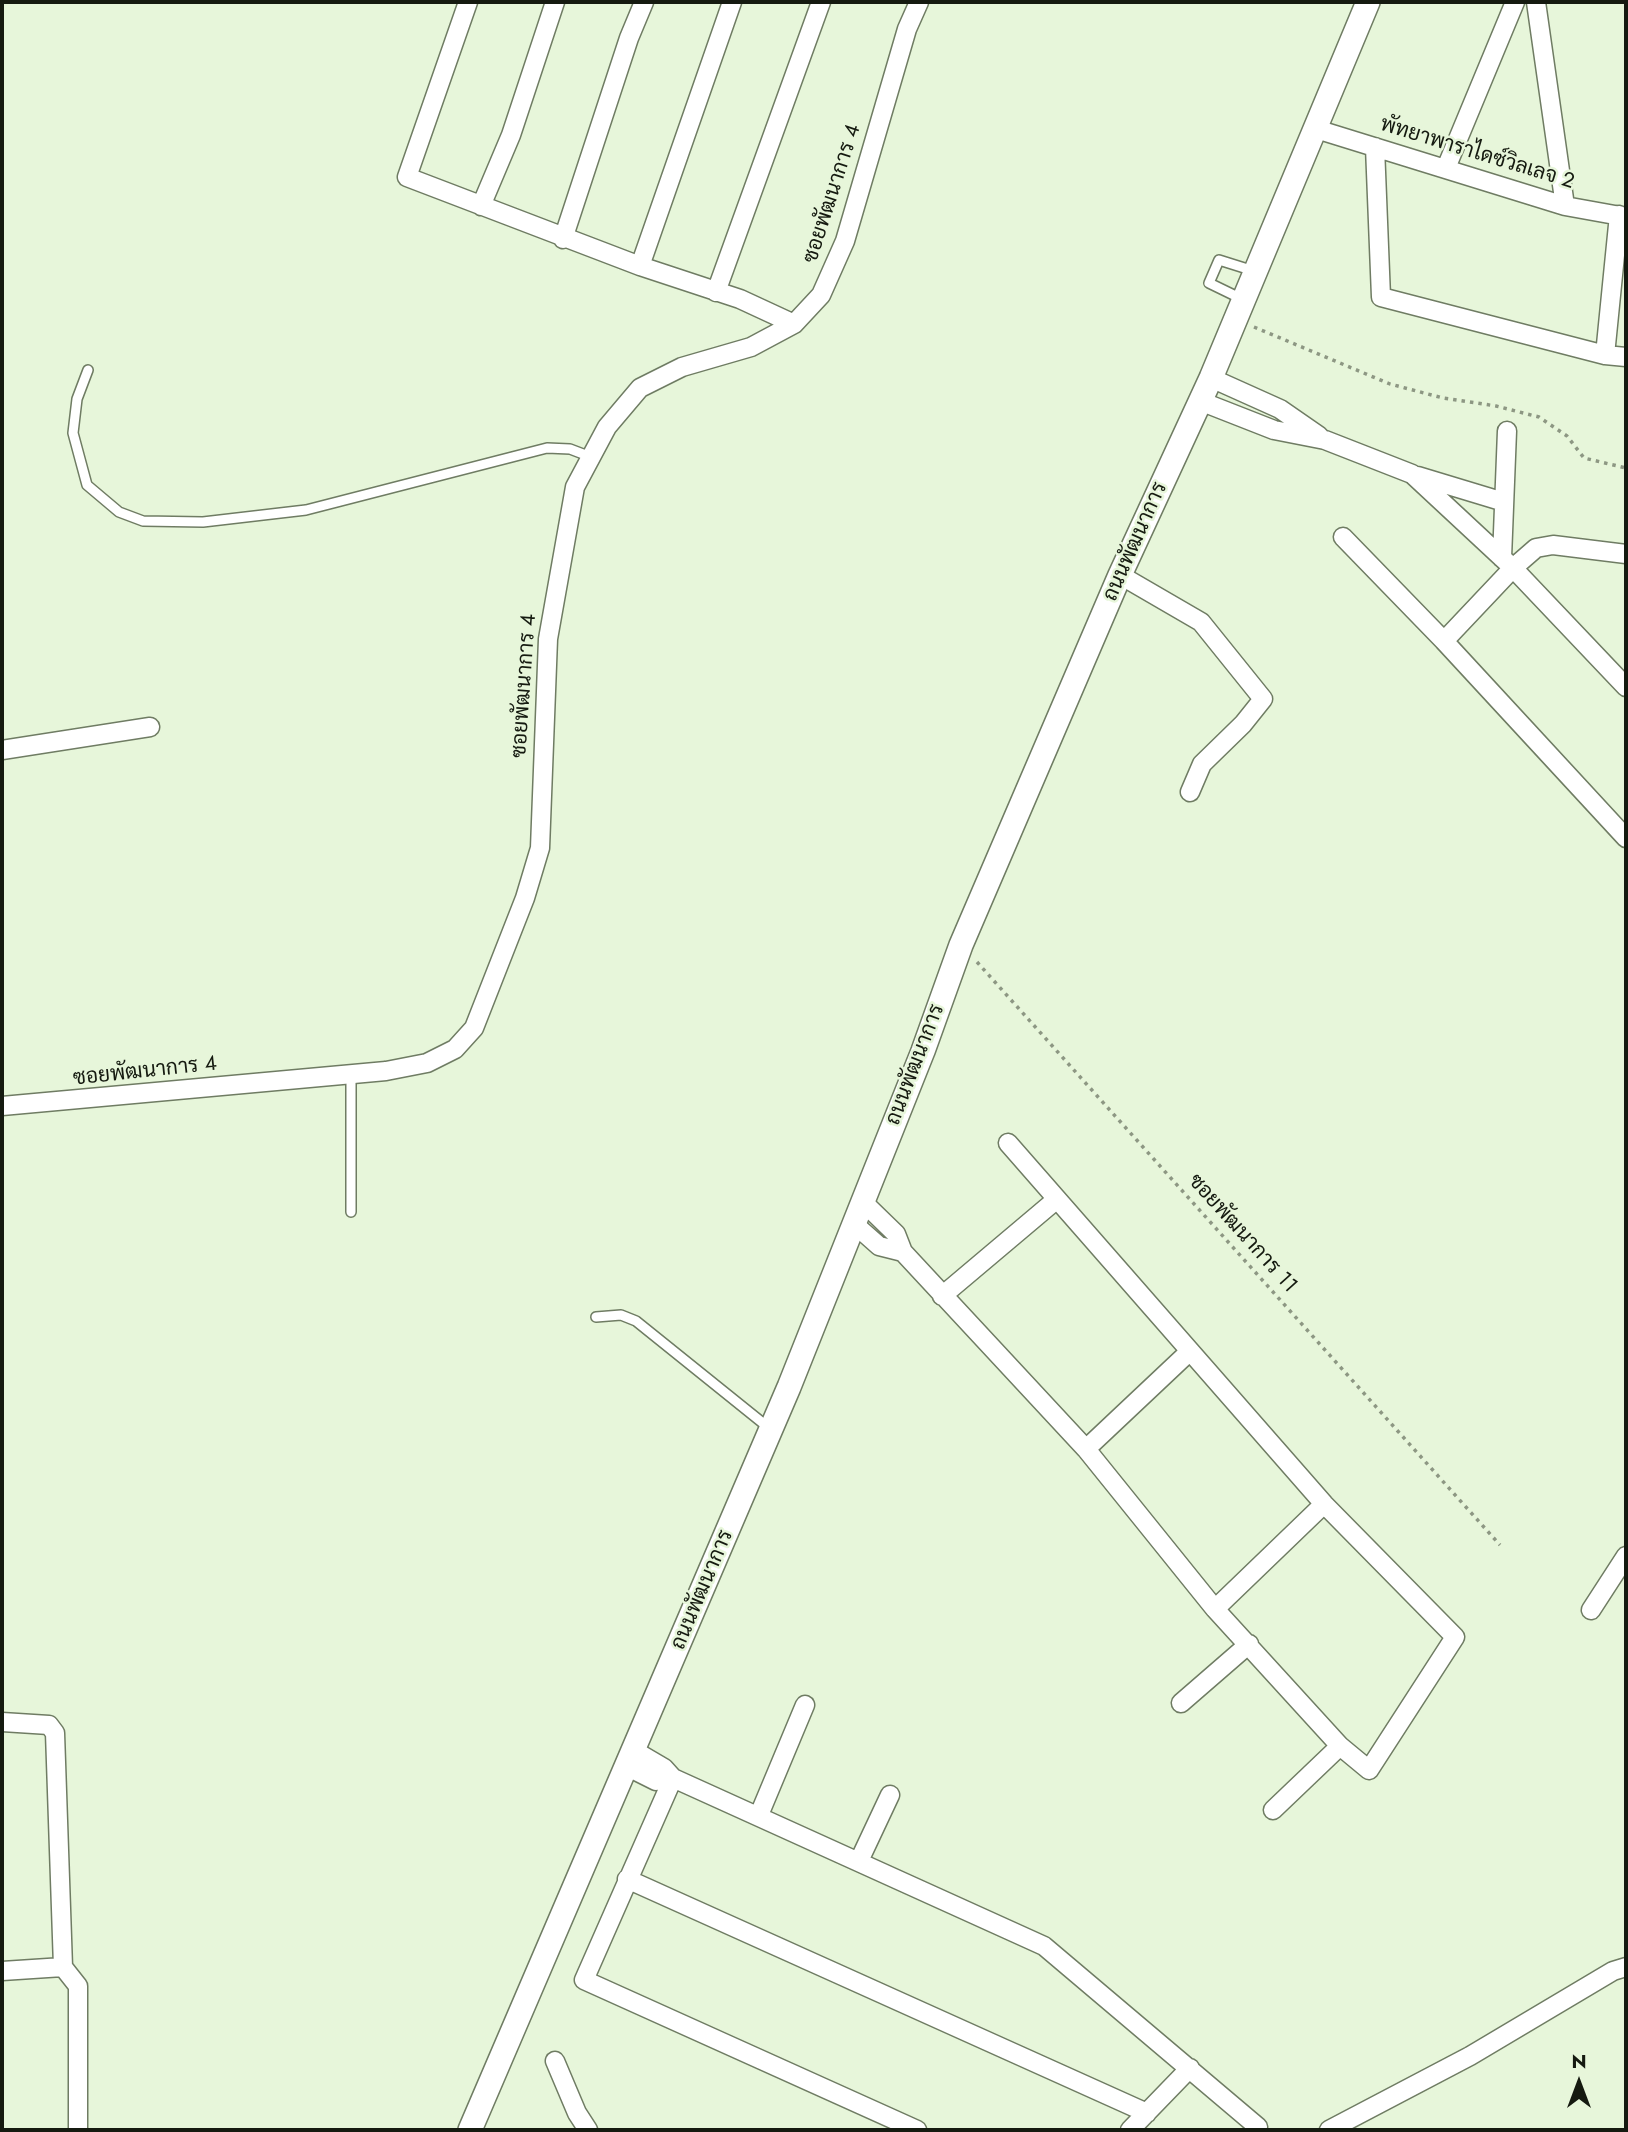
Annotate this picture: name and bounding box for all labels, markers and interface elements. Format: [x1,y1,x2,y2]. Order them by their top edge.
street label: พัทยาพาราไดซ์วิลเลจ 2 [1377,112,1577,196]
street label: ซอยพัฒนาการ 4 [799,121,867,267]
street label: ถนนพัฒนาการ [1099,479,1173,605]
street label: ซอยพัฒนาการ 4 [507,613,543,759]
street label: ถนนพัฒนาการ [881,1001,951,1129]
street label: ซอยพัฒนาการ 4 [72,1052,218,1092]
street label: ซอยพัฒนาการ 11 [1182,1169,1302,1299]
street label: ถนนพัฒนาการ [666,1526,740,1654]
north arrow [1544,2048,1614,2118]
text: N [1571,2048,1587,2075]

